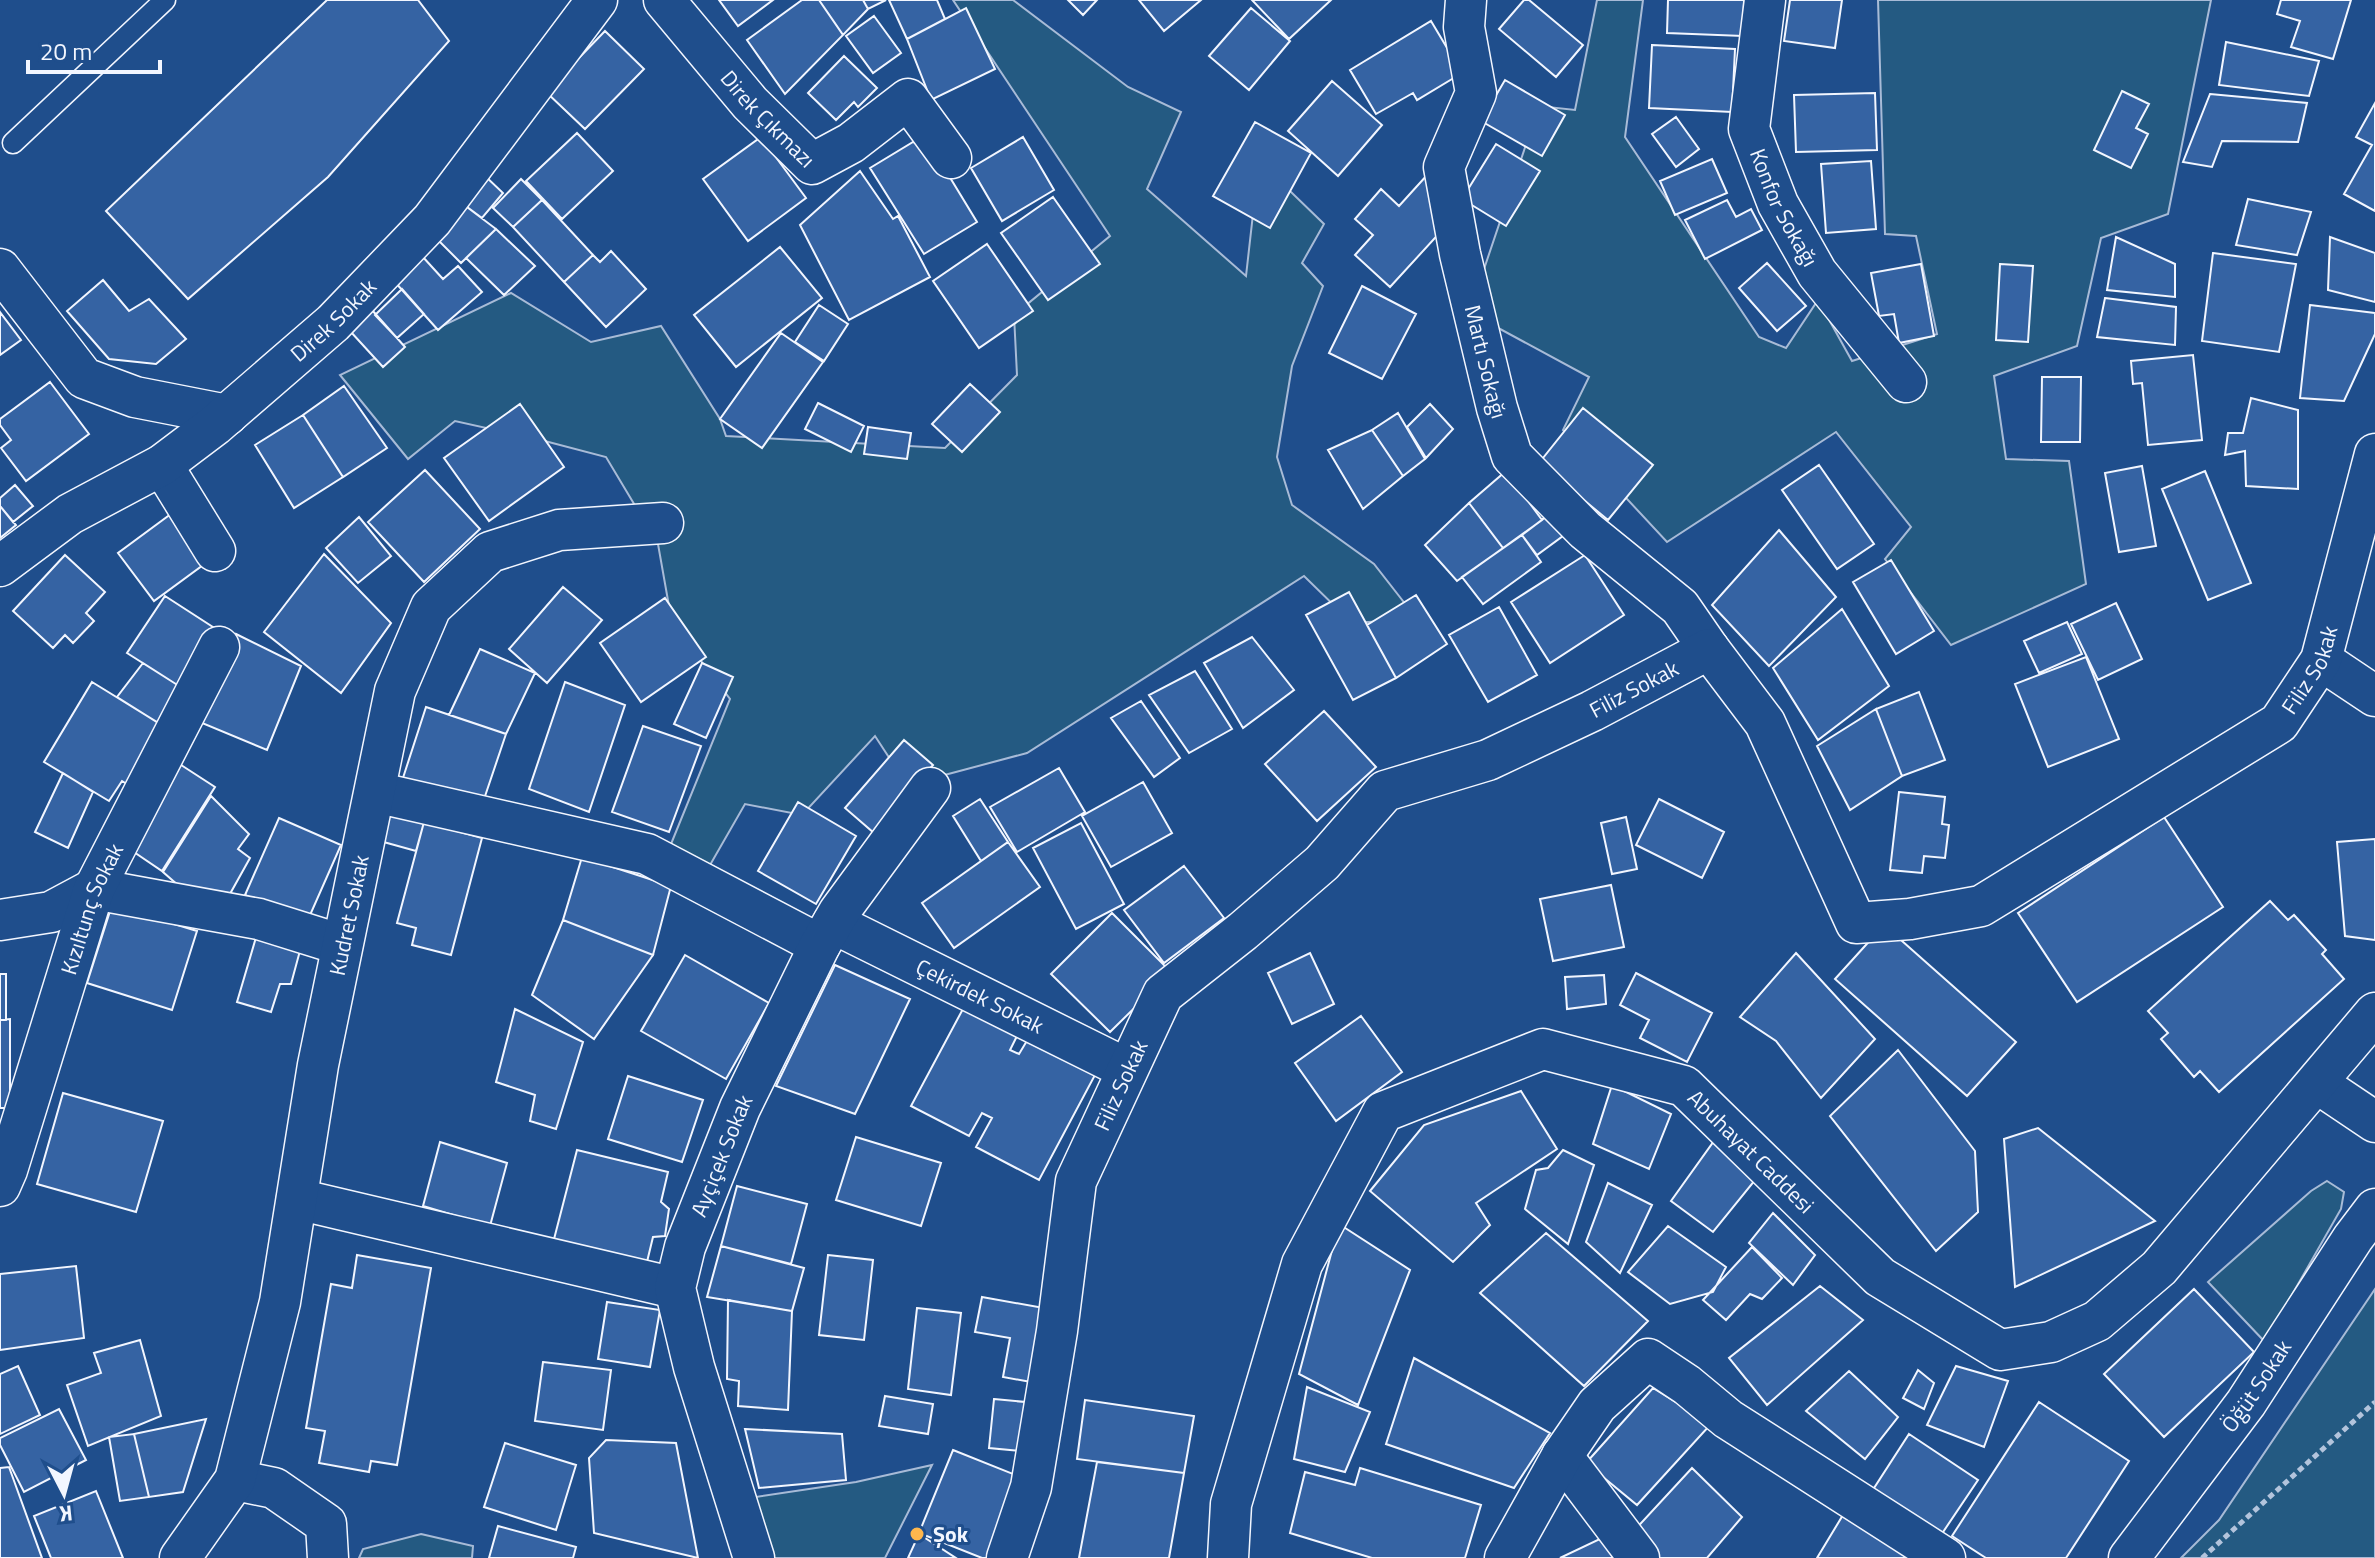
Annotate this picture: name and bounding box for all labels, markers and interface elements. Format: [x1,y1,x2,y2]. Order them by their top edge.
scale bar [28,24,160,74]
text: 20 m [40,33,92,69]
street label: Direk Çıkmazı [712,63,823,176]
street label: Konfor Sokağı [1741,143,1827,273]
street label: Direk Sokak [282,270,385,370]
street label: Martı Sokağı [1456,301,1516,423]
street label: Filiz Sokak [2273,621,2346,721]
street label: Filiz Sokak [1583,651,1685,727]
street label: Kızıltunç Sokak [51,837,132,979]
street label: Kudret Sokak [320,851,378,978]
street label: Çekirdek Sokak [910,950,1050,1042]
street label: Filiz Sokak [1085,1034,1157,1136]
street label: Abuhayat Caddesi [1680,1081,1822,1221]
street label: Ayçiçek Sokak [682,1088,761,1222]
street label: Öğüt Sokak [2213,1332,2300,1440]
north arrow [24,1454,104,1534]
text: K [58,1496,74,1531]
place label: Şok [933,1517,969,1551]
marker: Şok [908,1525,926,1543]

